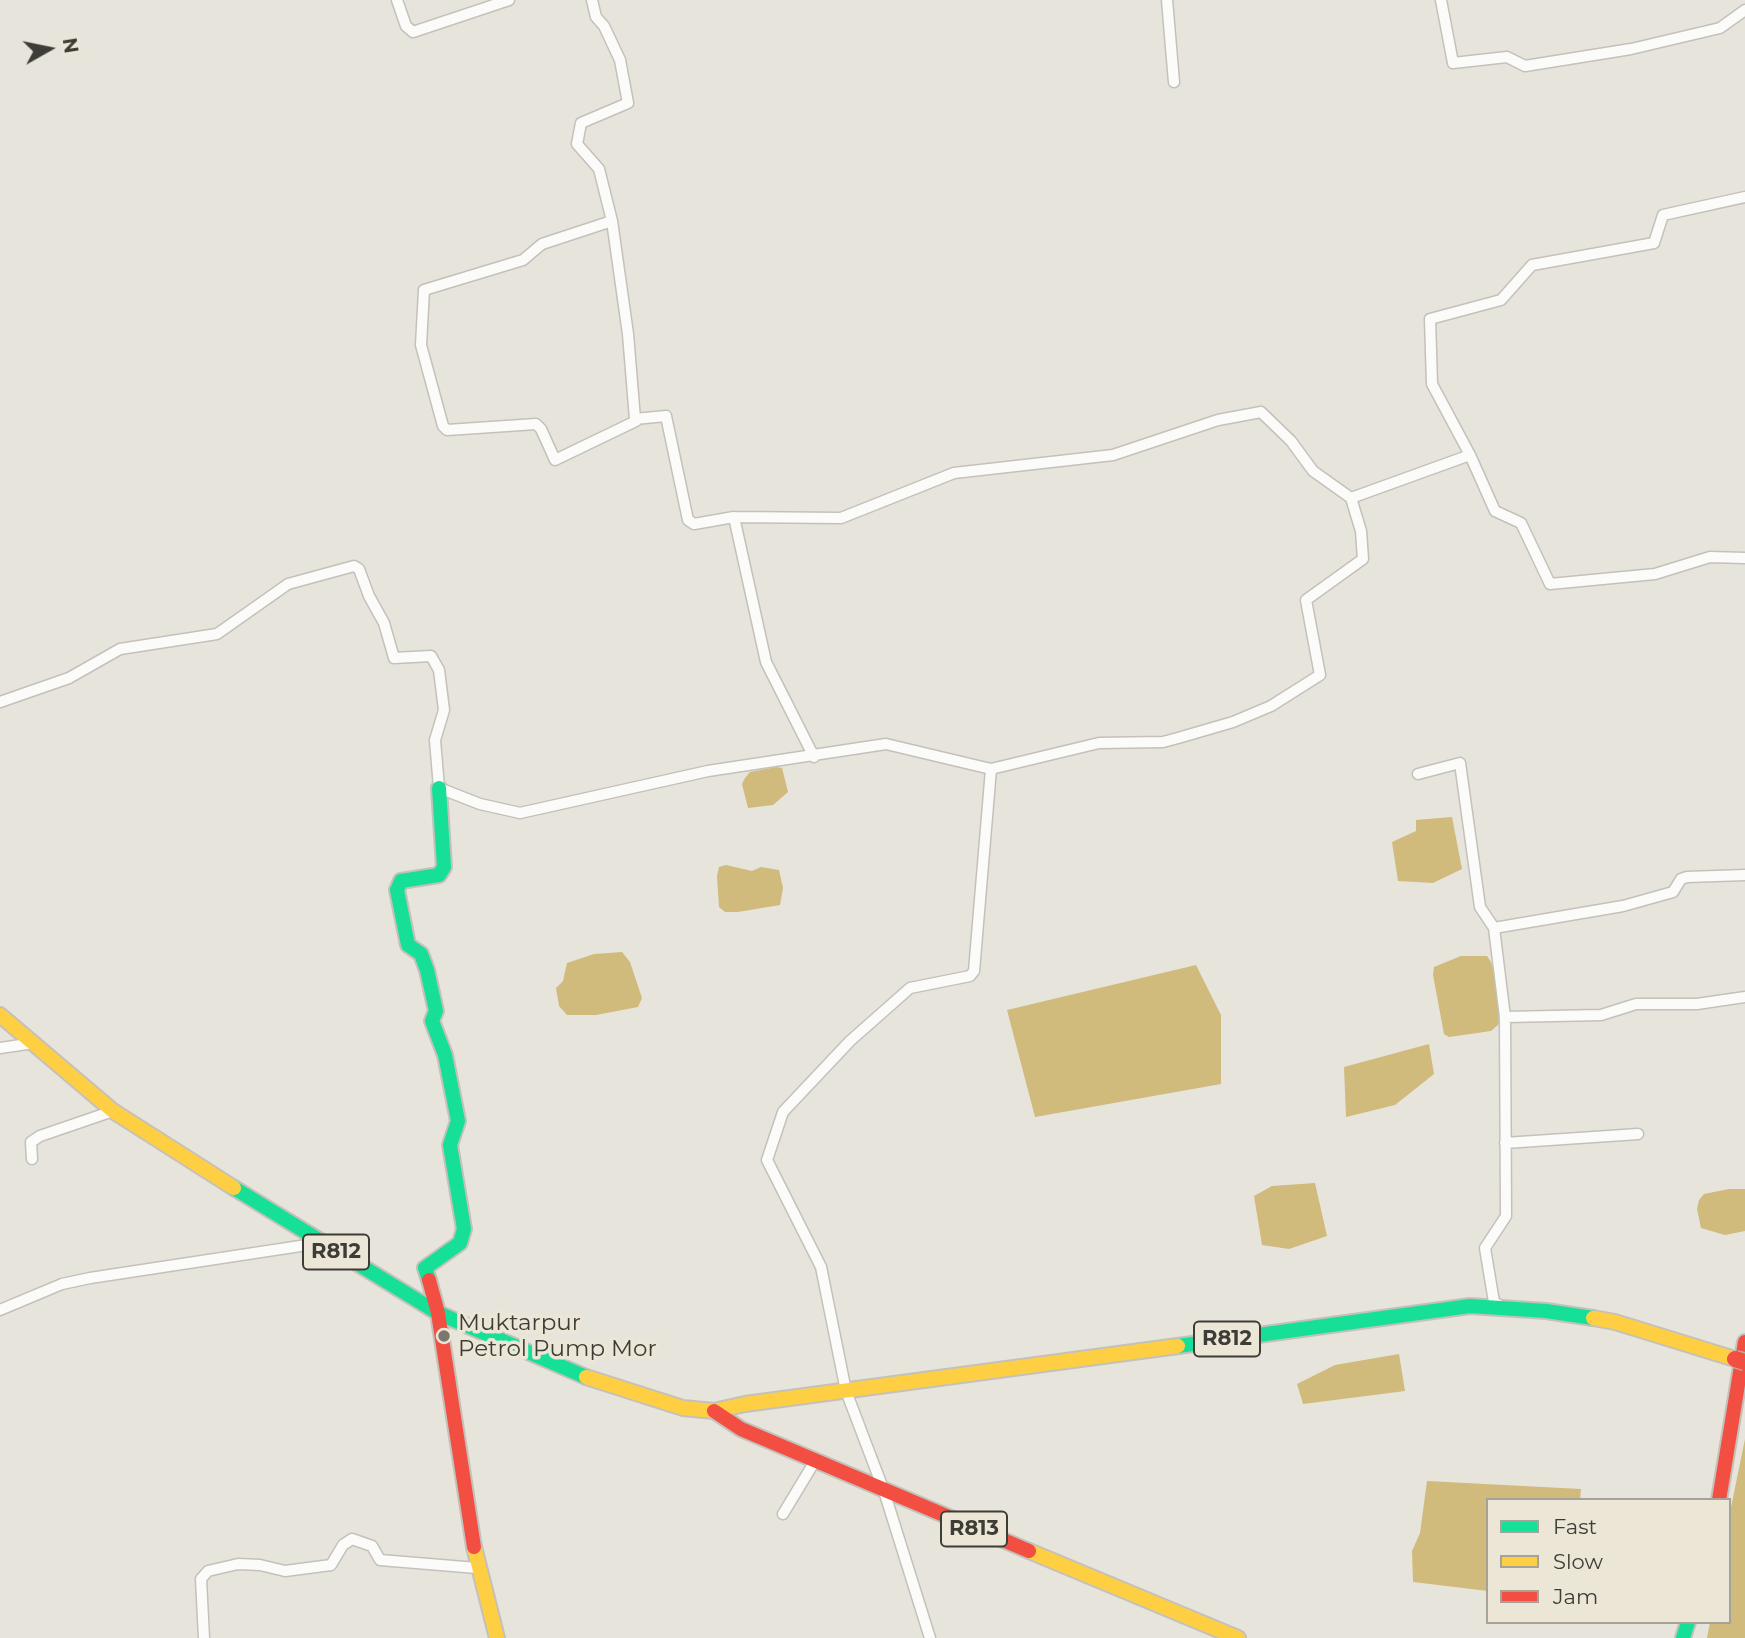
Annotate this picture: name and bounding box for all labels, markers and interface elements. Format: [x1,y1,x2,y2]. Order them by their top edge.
north arrow [14,14,84,84]
text: N [58,36,83,55]
road number: R812 [303,1234,369,1270]
place label: Muktarpur Petrol Pump Mor [458,1309,657,1363]
road number: R812 [1194,1322,1260,1356]
marker: Muktarpur Petrol Pump Mor [436,1328,452,1344]
legend [1486,1498,1731,1624]
road number: R813 [941,1512,1007,1546]
text: Fast [1553,1514,1597,1539]
text: Slow [1553,1549,1603,1574]
text: Jam [1553,1584,1598,1609]

